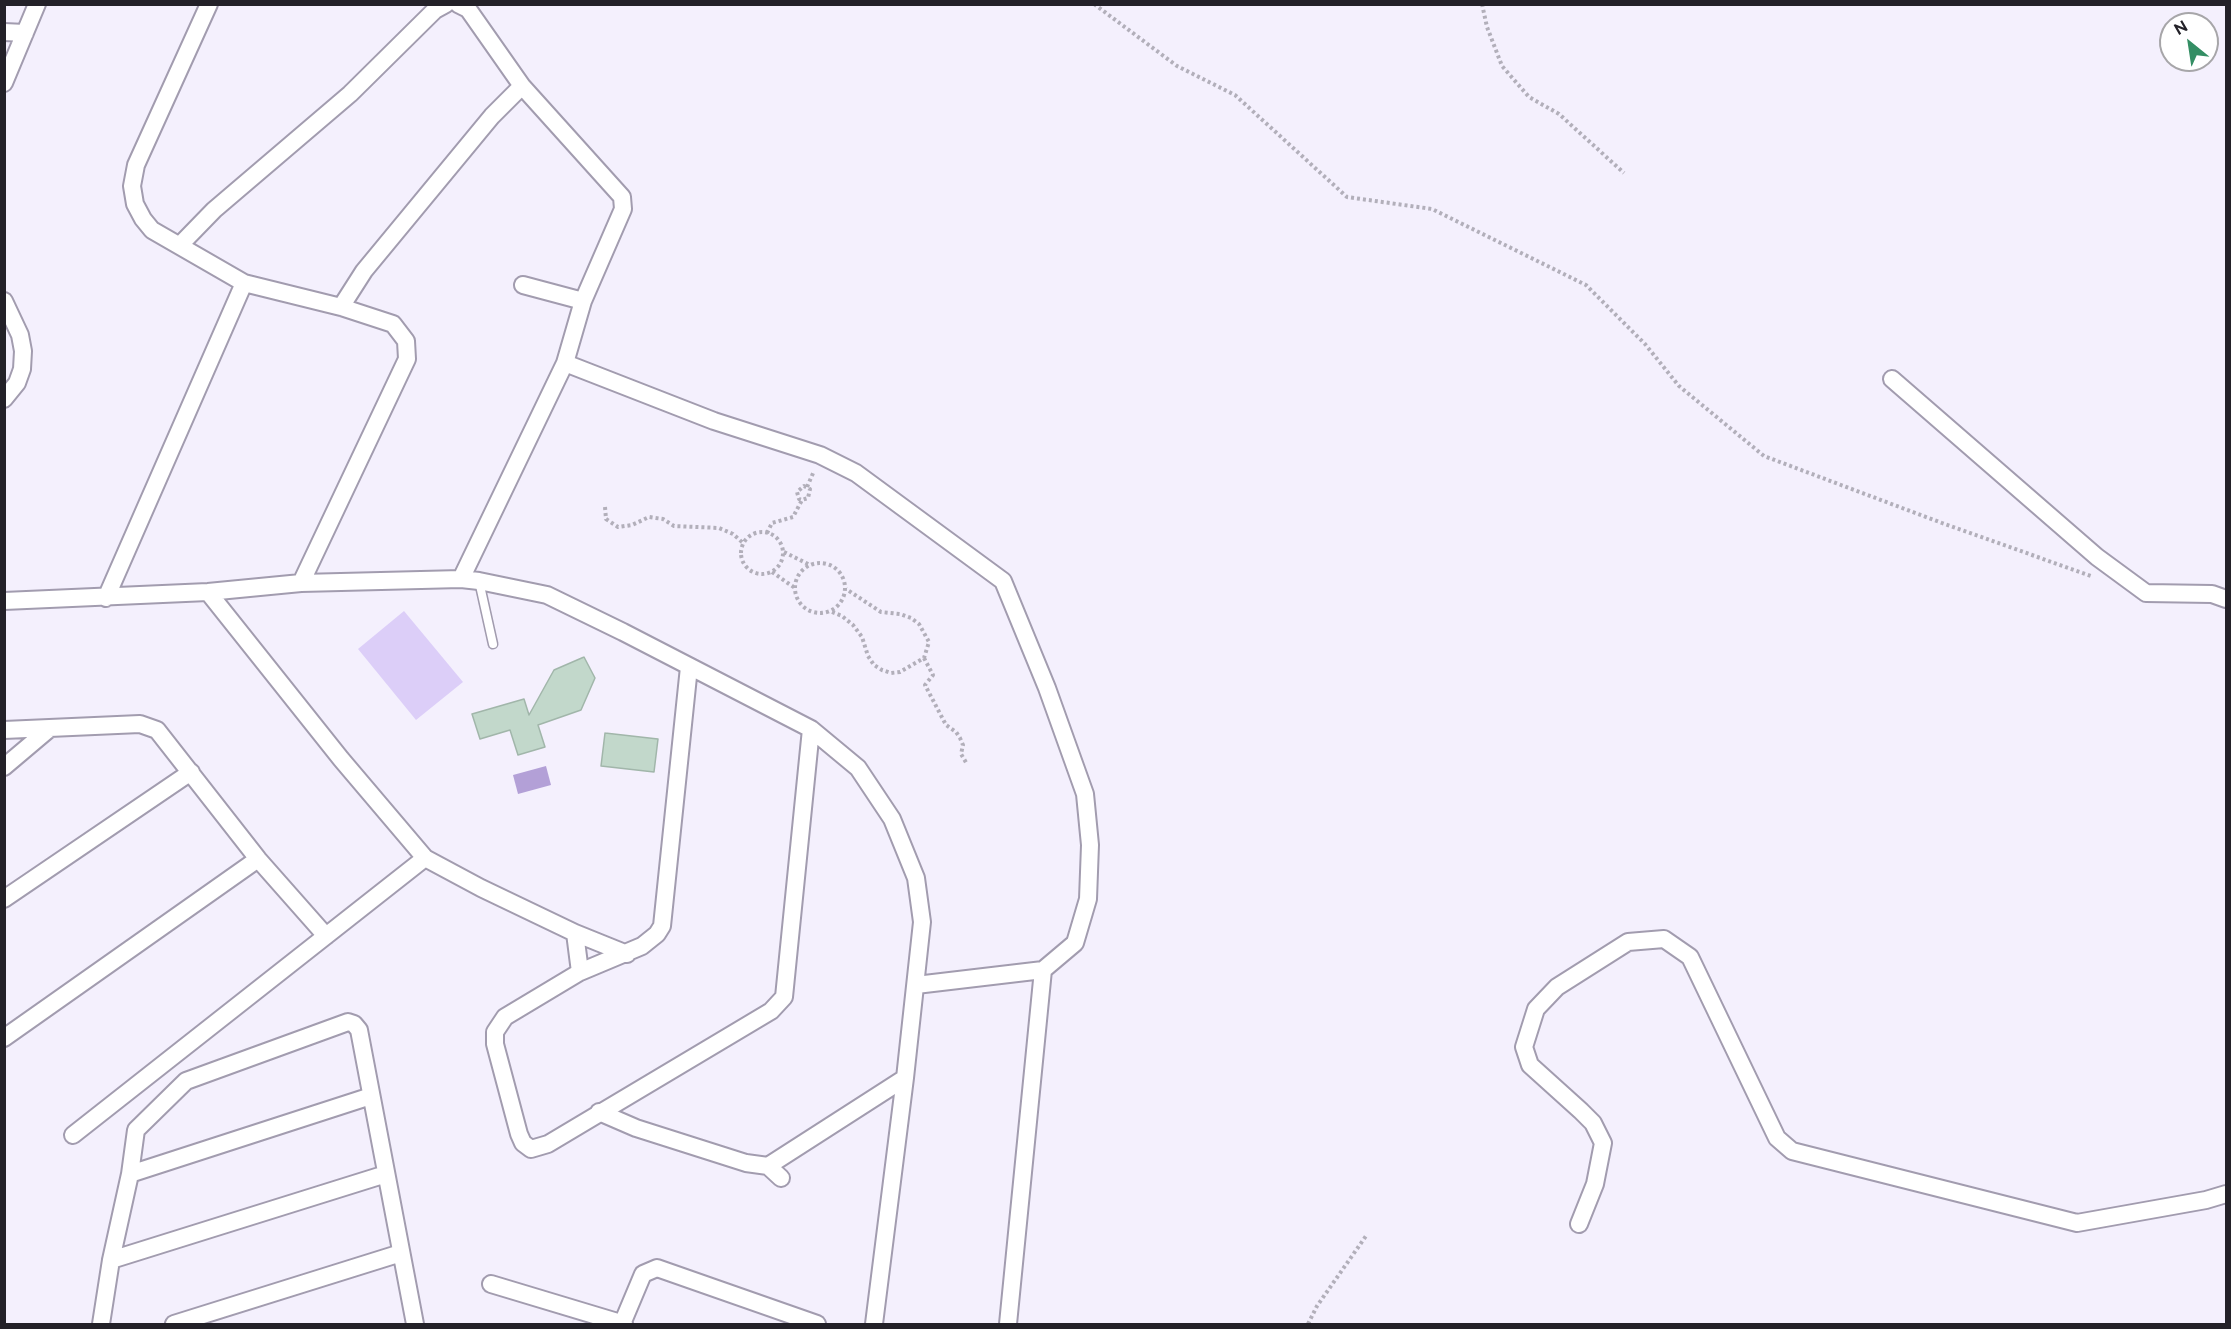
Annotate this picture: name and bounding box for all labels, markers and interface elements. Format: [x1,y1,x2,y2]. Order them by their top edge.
north arrow [2159,12,2219,72]
text: N [2171,16,2191,39]

